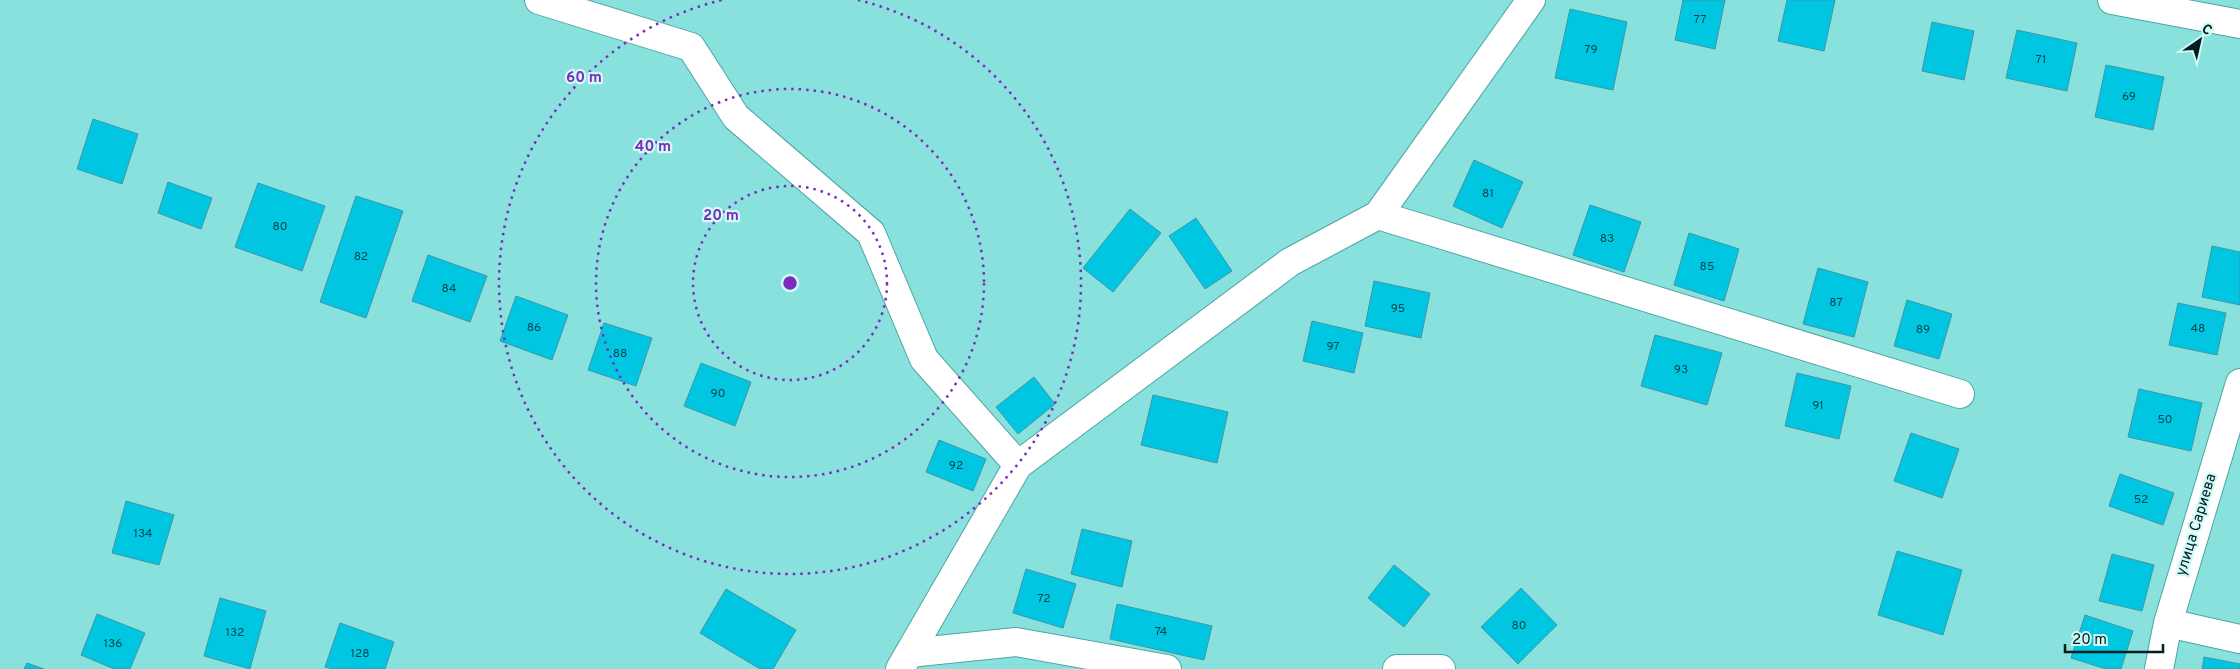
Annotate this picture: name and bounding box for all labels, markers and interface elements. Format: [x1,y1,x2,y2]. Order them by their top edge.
house number: 77 [1694,12,1706,28]
north arrow [2175,15,2225,65]
text: С [2198,21,2215,40]
house number: 79 [1584,42,1598,58]
house number: 71 [2036,52,2046,68]
text: 60 m [566,69,602,88]
house number: 69 [2122,89,2136,105]
text: 40 m [635,138,671,157]
house number: 81 [1482,186,1494,202]
text: 20 m [703,207,739,226]
house number: 80 [273,219,287,235]
house number: 83 [1600,231,1614,247]
house number: 82 [354,249,368,265]
house number: 85 [1700,259,1714,275]
centre of rings [781,274,799,292]
house number: 84 [442,281,456,297]
house number: 87 [1829,295,1843,311]
house number: 95 [1391,301,1405,317]
house number: 86 [527,320,541,336]
house number: 48 [2191,321,2205,337]
house number: 89 [1916,322,1930,338]
house number: 97 [1326,339,1340,355]
house number: 88 [613,346,627,362]
house number: 93 [1674,362,1688,378]
house number: 90 [711,386,725,402]
house number: 91 [1812,398,1824,414]
house number: 50 [2157,412,2173,428]
house number: 92 [949,458,963,474]
street label: улица Сариева [2172,471,2222,579]
house number: 52 [2134,492,2148,508]
house number: 134 [133,526,153,542]
house number: 72 [1037,591,1051,607]
house number: 80 [1512,618,1526,634]
scale bar [2065,622,2162,654]
house number: 74 [1155,624,1167,640]
house number: 132 [226,625,244,641]
text: 20 m [2072,631,2107,650]
house number: 136 [104,636,122,652]
house number: 128 [350,646,370,662]

